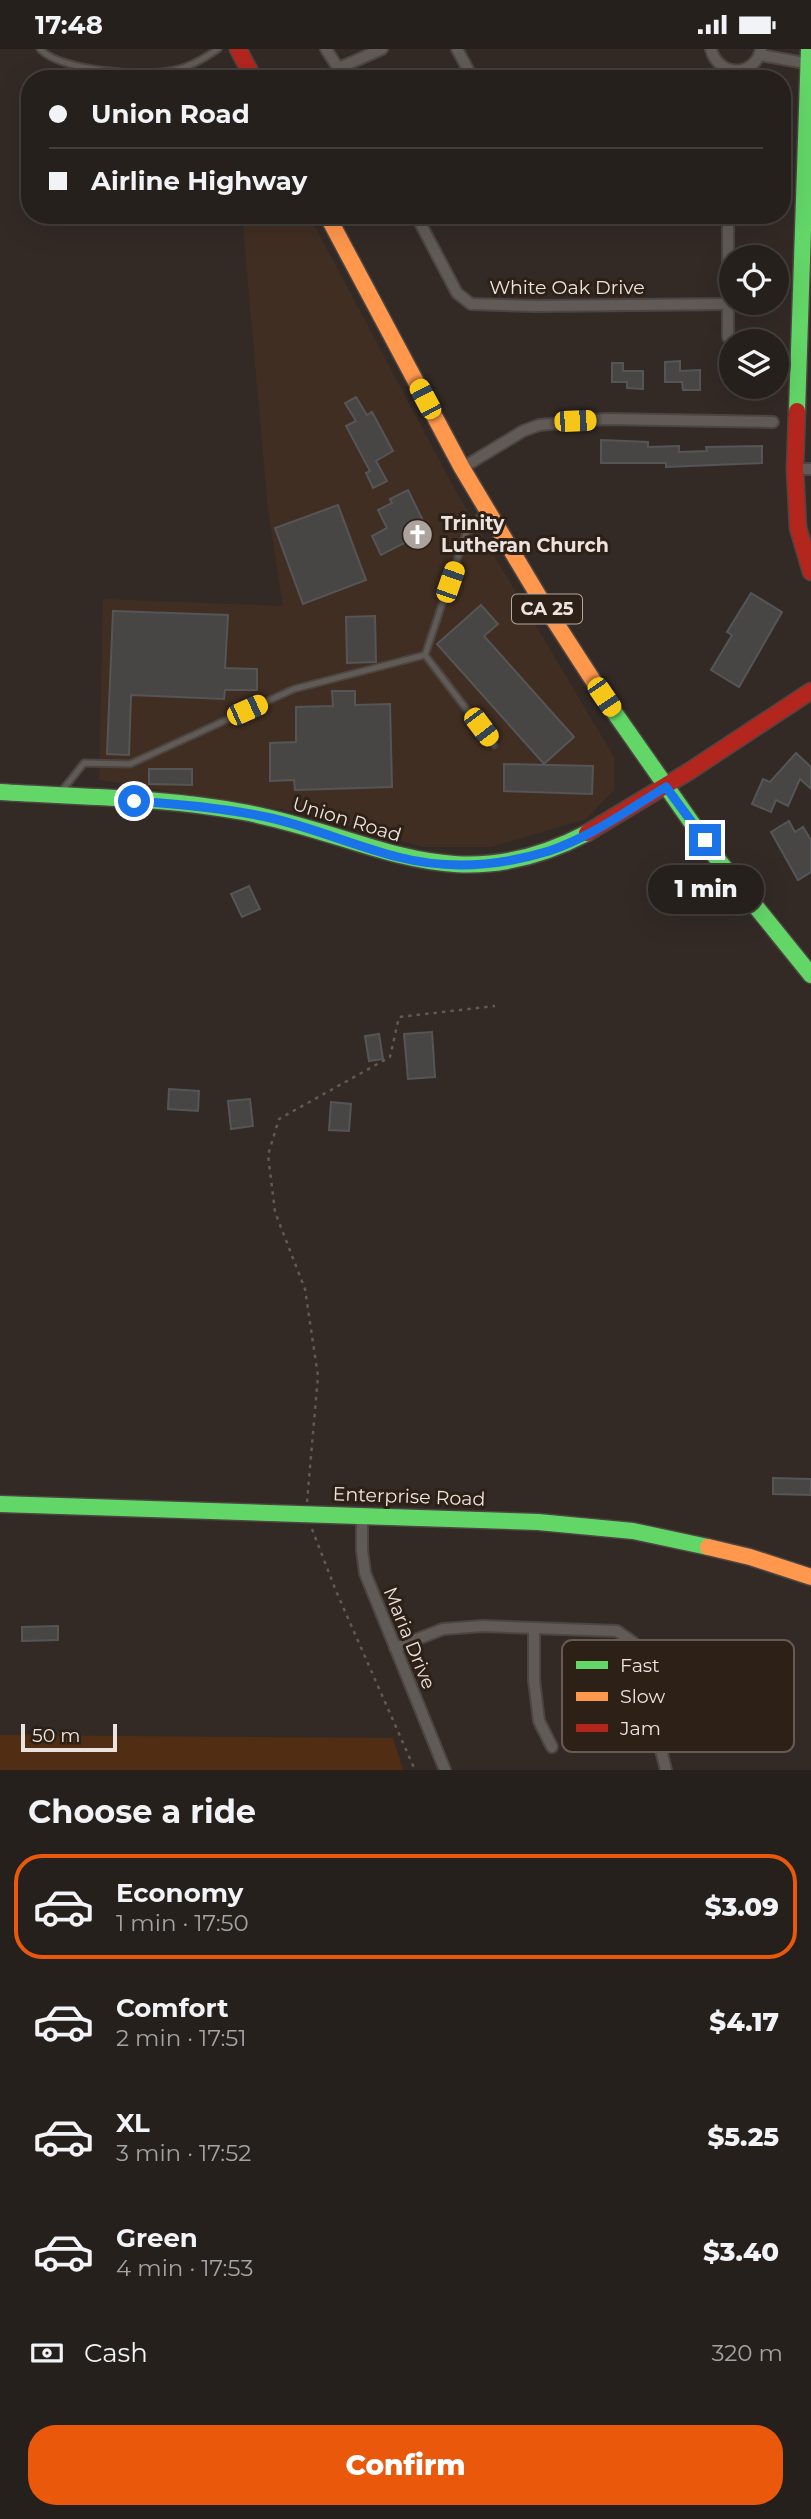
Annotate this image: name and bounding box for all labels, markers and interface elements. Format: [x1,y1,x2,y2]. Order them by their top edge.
text: 17:48 [35,9,103,41]
text: Union Road [91,98,250,130]
text: Airline Highway [91,165,307,197]
map controls [719,245,789,399]
button: locate [719,245,789,315]
street label: White Oak Drive [489,276,645,299]
button: layers [719,329,789,399]
car [406,376,445,422]
car [554,410,597,432]
place label: Trinity Lutheran Church [441,512,609,557]
church icon: Trinity Lutheran Church [401,517,435,551]
car [434,559,467,605]
road number: CA 25 [512,595,582,623]
car [584,674,625,720]
car [224,692,271,728]
car [460,704,503,750]
route start [118,785,150,817]
street label: Union Road [290,792,404,847]
route end [689,824,721,856]
callout: 1 min [647,865,763,913]
text: 1 min [674,875,738,903]
street label: Enterprise Road [332,1482,486,1511]
street label: Maria Drive [379,1584,440,1693]
legend [562,1640,794,1752]
text: Fast [620,1654,660,1677]
text: Slow [620,1685,665,1708]
text: Jam [619,1717,661,1740]
scale bar [21,1721,117,1753]
text: 50 m [32,1724,80,1747]
text: Choose a ride [28,1792,256,1831]
icon: car [32,1875,95,1938]
text: Economy [116,1877,243,1909]
text: $3.09 [705,1891,779,1923]
text: 1 min · 17:50 [116,1909,249,1937]
icon: car [32,1990,95,2053]
text: Comfort [116,1992,228,2024]
text: $4.17 [709,2006,779,2038]
text: 2 min · 17:51 [116,2024,247,2052]
icon: car [32,2105,95,2168]
text: XL [116,2107,150,2139]
text: $5.25 [707,2121,779,2153]
text: 3 min · 17:52 [116,2139,251,2167]
icon: car [32,2220,95,2283]
text: Green [116,2222,198,2254]
text: $3.40 [703,2236,779,2268]
text: 4 min · 17:53 [116,2254,253,2282]
icon: cash [28,2334,66,2372]
text: Cash [84,2337,148,2369]
text: 320 m [711,2339,783,2367]
button: Confirm [28,2425,783,2505]

